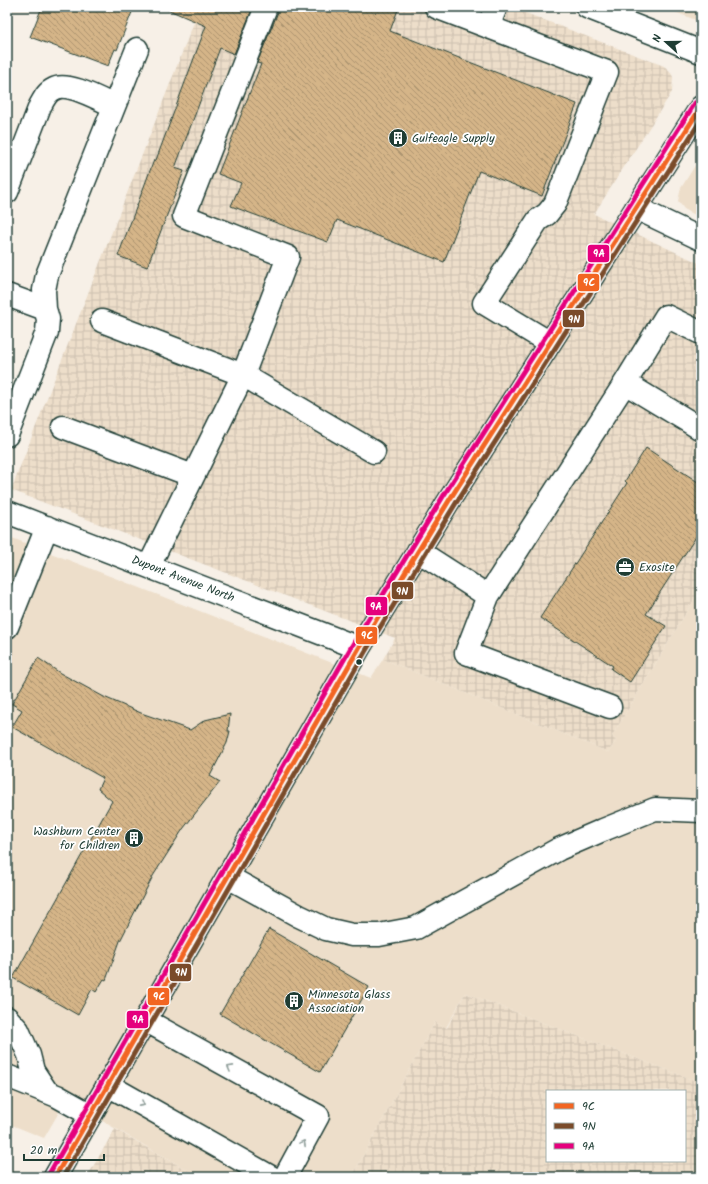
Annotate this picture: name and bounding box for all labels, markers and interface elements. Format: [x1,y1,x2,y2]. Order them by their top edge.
north arrow [646,22,686,62]
text: N [648,32,667,45]
building icon: Gulfeagle Supply [387,127,409,149]
place label: Gulfeagle Supply [412,129,495,148]
line badge: 9A [587,244,610,263]
text: 9A [593,245,605,263]
line badge: 9C [577,273,600,292]
text: 9C [583,274,595,292]
line badge: 9N [562,309,585,328]
text: 9N [568,311,580,329]
street label: Dupont Avenue North [129,551,237,607]
office icon: Exosite [614,556,636,578]
place label: Exosite [639,558,675,577]
line badge: 9N [391,581,414,600]
text: 9N [396,583,408,601]
line badge: 9A [365,596,388,616]
text: 9A [370,598,382,616]
line badge: 9C [355,626,378,645]
text: 9C [361,627,373,645]
unlabelled marker [354,657,364,667]
place label: Washburn Center for Children [33,822,121,855]
building icon: Washburn Center for Children [123,827,145,849]
line badge: 9N [169,963,192,982]
text: 9N [175,964,187,982]
place label: Minnesota Glass Association [308,985,390,1018]
line badge: 9C [147,987,170,1006]
text: 9C [153,988,165,1006]
building icon: Minnesota Glass Association [283,990,305,1012]
line badge: 9A [126,1010,149,1029]
text: 9A [132,1011,144,1029]
one-way arrow [227,1065,234,1072]
legend [546,1090,686,1162]
text: 9C [582,1097,595,1116]
one-way arrow [138,1099,145,1107]
text: 9N [582,1117,596,1136]
scale bar [24,1136,104,1162]
text: 9A [582,1137,595,1156]
one-way arrow [299,1140,306,1147]
text: 20 m [30,1141,58,1160]

